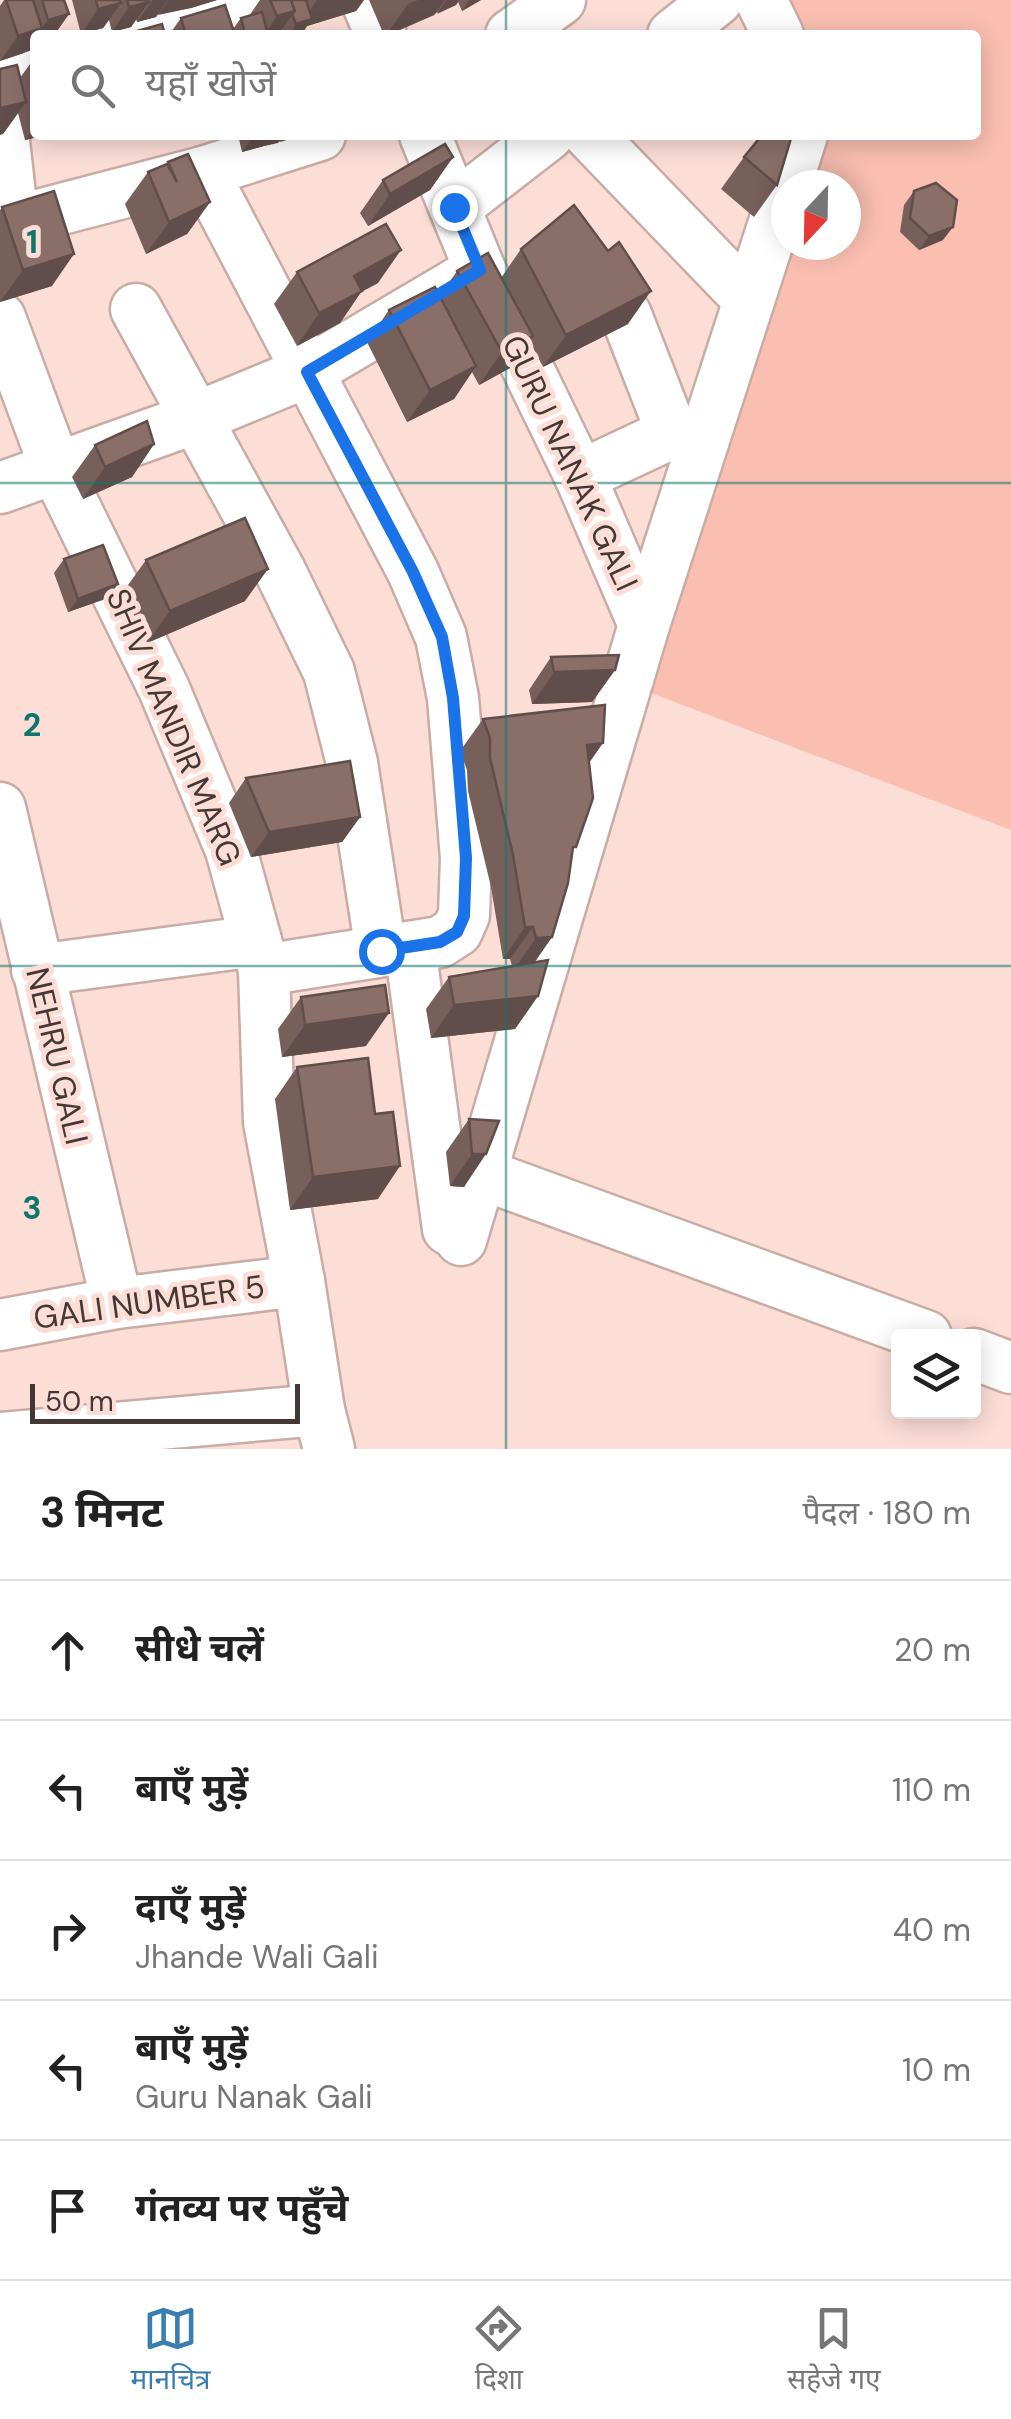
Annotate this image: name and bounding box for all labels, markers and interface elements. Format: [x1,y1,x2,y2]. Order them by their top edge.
search box [30,30,981,140]
icon: search [65,58,120,113]
text: यहाँ खोजें [145,58,276,108]
north arrow [771,170,861,260]
route end [432,185,478,231]
text: 1 [26,221,38,263]
street label: GURU NANAK GALI [492,328,648,598]
street label: SHIV MANDIR MARG [97,582,251,872]
text: 2 [23,704,41,746]
route start [359,929,405,975]
street label: NEHRU GALI [16,963,98,1149]
text: 3 [22,1187,42,1229]
street label: GALI NUMBER 5 [31,1265,267,1339]
map controls [891,1329,981,1419]
button: layers [891,1329,981,1419]
scale bar [30,1379,300,1424]
text: 50 m [45,1383,114,1420]
text: 3 मिनट [40,1485,163,1540]
text: पैदल · 180 m [802,1492,971,1534]
icon: ahead [40,1623,95,1678]
text: सीधे चलें [135,1623,264,1673]
text: 20 m [894,1629,971,1671]
icon: left [40,1763,95,1818]
text: बाएँ मुड़ें [135,1763,248,1813]
text: 110 m [892,1769,971,1811]
text: दाएँ मुड़ें [135,1882,246,1932]
icon: right [40,1903,95,1958]
text: 40 m [893,1909,971,1951]
text: Jhande Wali Gali [135,1936,379,1978]
text: बाएँ मुड़ें [135,2022,248,2072]
icon: left [40,2043,95,2098]
text: 10 m [902,2049,971,2091]
text: Guru Nanak Gali [135,2076,373,2118]
icon: arrive [40,2183,95,2238]
text: गंतव्य पर पहुँचे [135,2183,348,2233]
tab: मानचित्र [130,2301,210,2400]
tab: दिशा [471,2301,526,2400]
tab: सहेजे गए [787,2301,881,2400]

